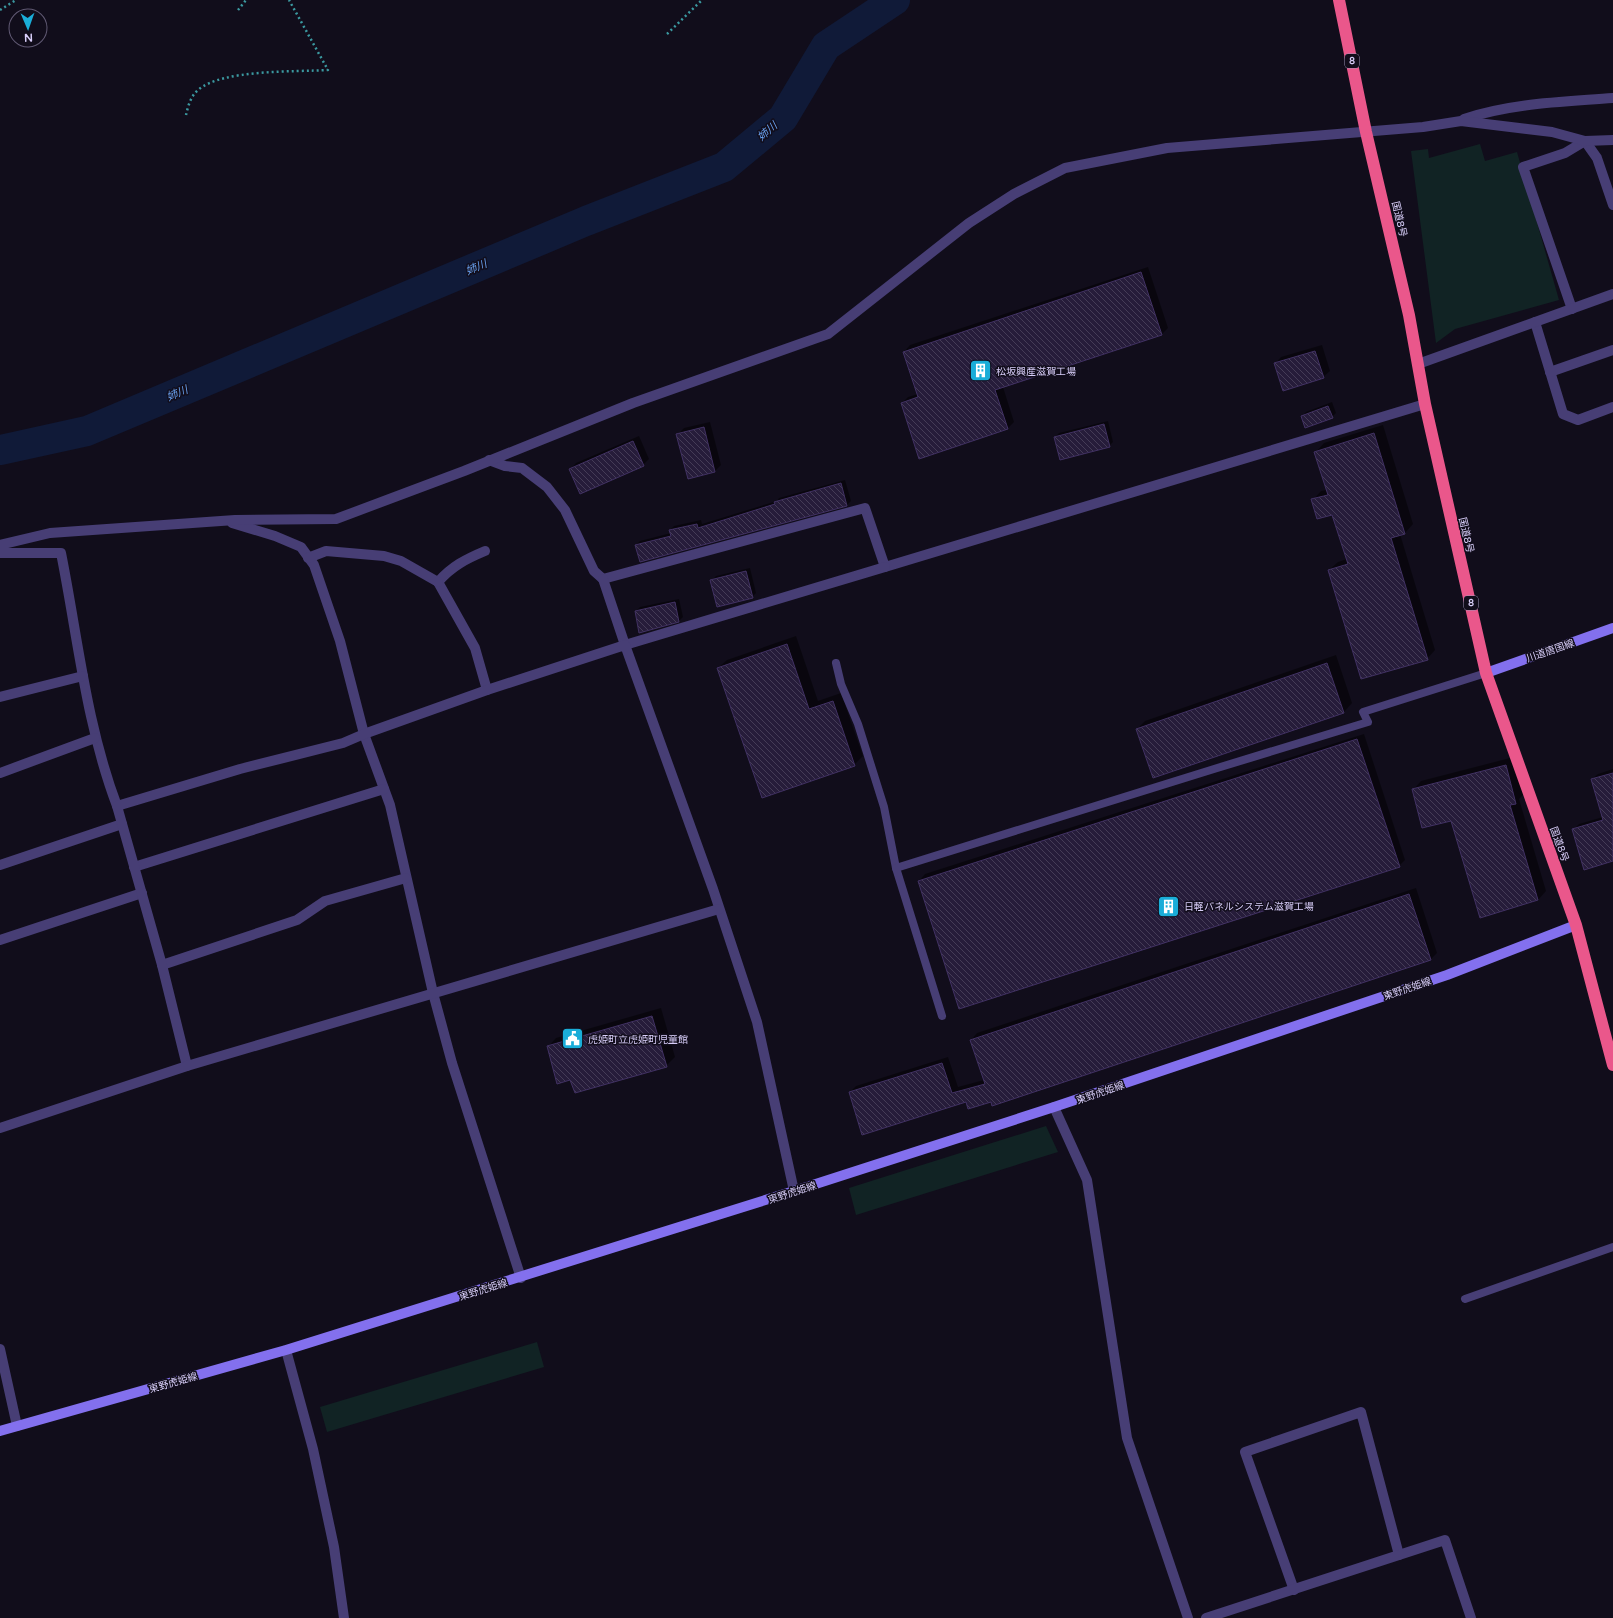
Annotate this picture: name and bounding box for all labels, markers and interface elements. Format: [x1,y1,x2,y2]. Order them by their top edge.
north arrow [8,8,48,48]
text: N [24,31,33,44]
road number: 8 [1345,54,1359,68]
water label: 姉川 [755,119,781,143]
street label: 国道8号 [1389,200,1409,238]
water label: 姉川 [464,257,490,278]
building icon: 松坂興産滋賀工場 [968,358,994,384]
place label: 松坂興産滋賀工場 [996,366,1076,378]
water label: 姉川 [165,383,191,404]
street label: 国道8号 [1456,516,1476,554]
road number: 8 [1464,596,1478,610]
street label: 川道唐国線 [1525,637,1576,665]
street label: 国道8号 [1547,825,1571,863]
building icon: 日軽パネルシステム滋賀工場 [1156,893,1182,919]
place label: 日軽パネルシステム滋賀工場 [1184,901,1314,913]
street label: 東野虎姫線 [1382,975,1433,1003]
public building icon: 虎姫町立虎姫町児童館 [560,1026,586,1052]
place label: 虎姫町立虎姫町児童館 [588,1034,688,1046]
street label: 東野虎姫線 [1075,1079,1126,1107]
street label: 東野虎姫線 [767,1180,818,1206]
street label: 東野虎姫線 [458,1277,509,1303]
street label: 東野虎姫線 [148,1370,199,1396]

